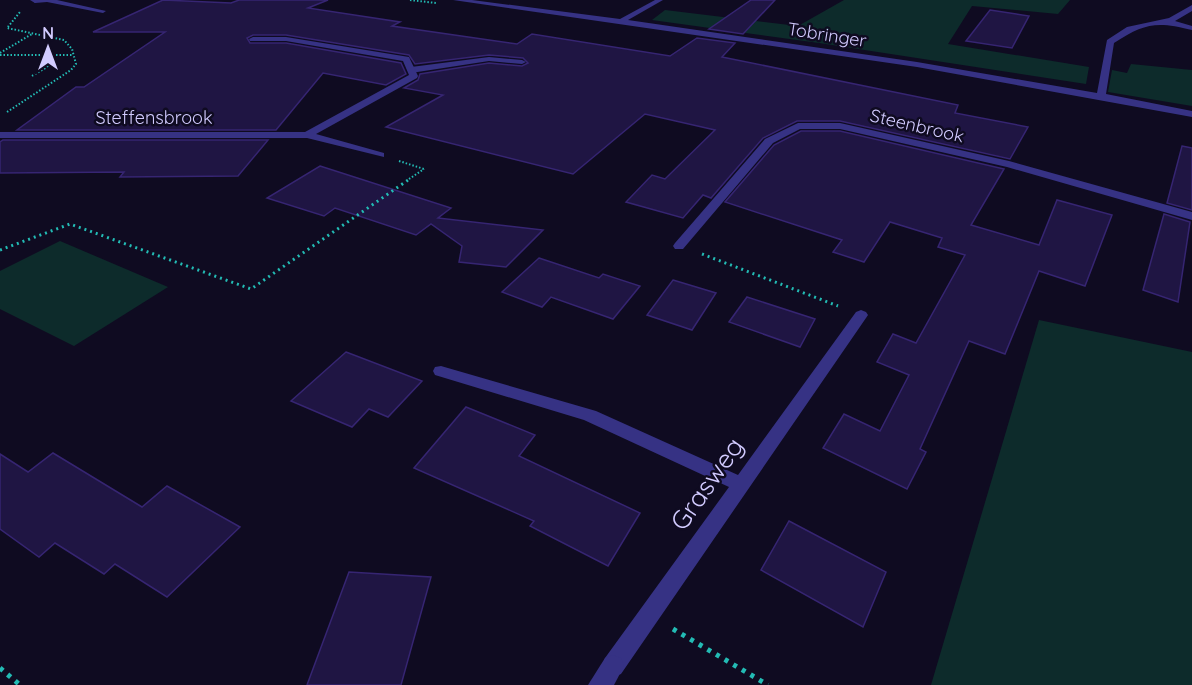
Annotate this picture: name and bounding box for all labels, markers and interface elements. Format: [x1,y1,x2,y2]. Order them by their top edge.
street label: Tobringer [786,17,868,52]
north arrow [18,18,78,78]
text: N [42,23,54,43]
street label: Steenbrook [868,104,966,147]
street label: Steffensbrook [95,106,213,129]
street label: Grasweg [663,431,751,537]

